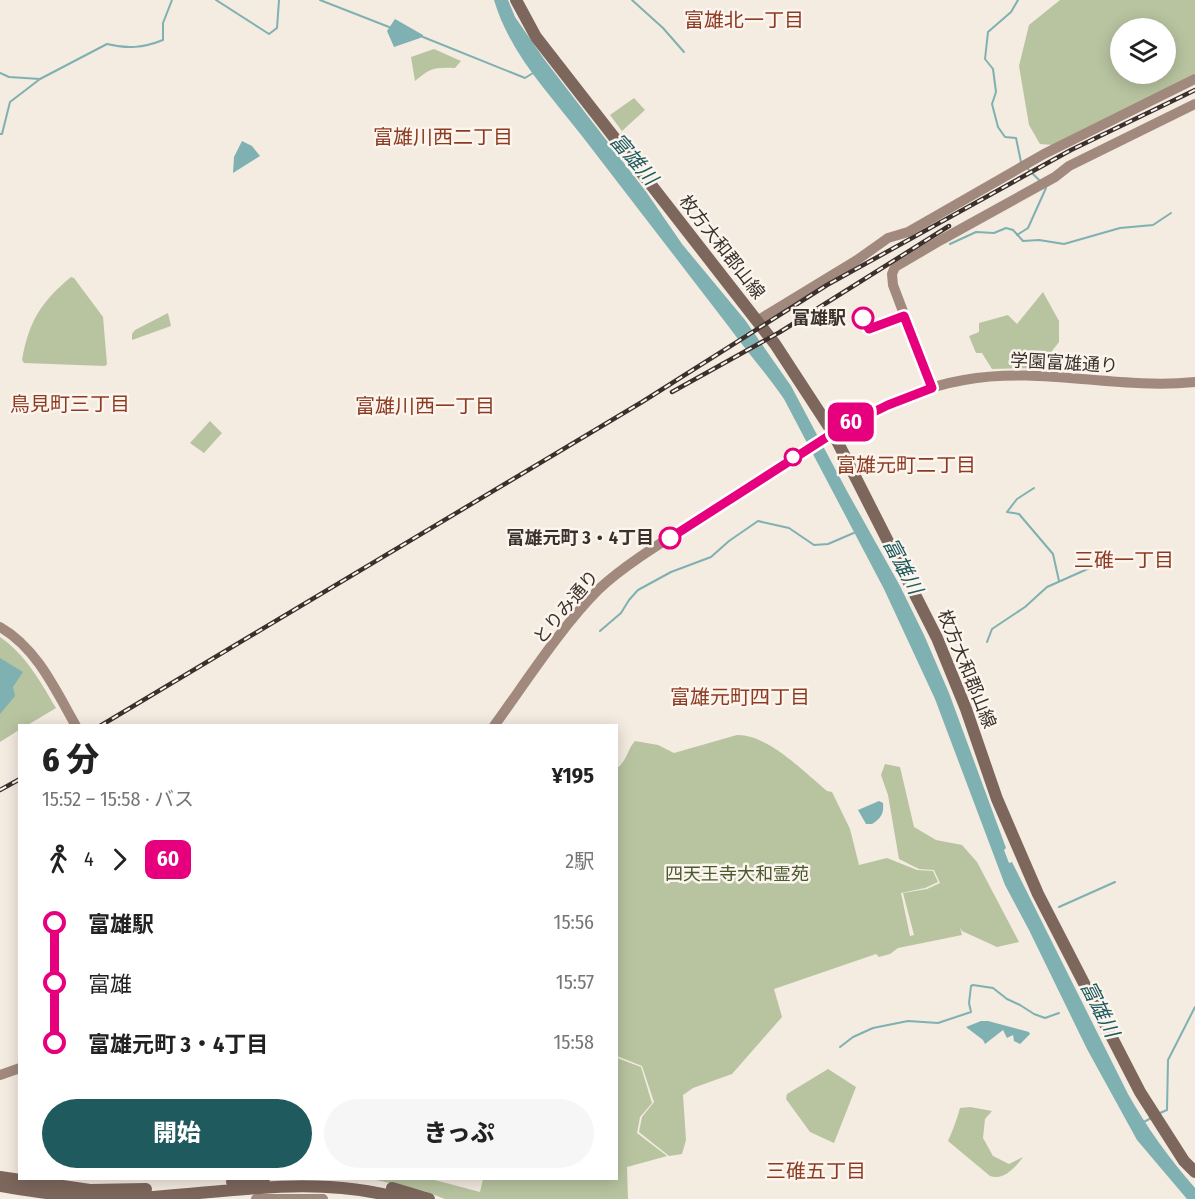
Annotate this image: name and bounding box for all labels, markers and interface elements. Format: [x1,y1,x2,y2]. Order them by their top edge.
district label: 富雄北一丁目 [684,8,804,32]
map controls [1110,18,1176,84]
button: layers [1110,18,1176,84]
district label: 富雄川西二丁目 [373,125,513,149]
water label: 富雄川 [605,128,664,191]
street label: 枚方大和郡山線 [675,191,769,303]
place label: 富雄駅 [792,307,846,329]
marker: 富雄駅 [852,307,874,329]
street label: 学園富雄通り [1009,349,1119,377]
district label: 鳥見町三丁目 [10,392,130,416]
district label: 富雄川西一丁目 [355,394,495,418]
line badge: 60 [824,402,878,442]
text: 60 [840,409,862,435]
unlabelled marker [784,448,802,466]
district label: 富雄元町二丁目 [836,453,976,477]
place label: 富雄元町 3・4丁目 [506,527,654,549]
marker: 富雄元町 3・4丁目 [659,527,681,549]
water label: 富雄川 [878,534,929,600]
district label: 三碓一丁目 [1074,548,1174,572]
street label: とりみ通り [529,565,603,649]
street label: 枚方大和郡山線 [933,606,1001,732]
district label: 富雄元町四丁目 [670,685,810,709]
text: 6 分 [42,740,99,780]
text: ¥195 [552,762,594,789]
text: 15:52 – 15:58 · バス [42,787,194,811]
icon: walk [42,843,75,876]
icon: forward [103,843,136,876]
text: 60 [157,846,179,872]
text: 4 [84,847,94,871]
text: 2駅 [565,849,594,873]
park label: 四天王寺大和霊苑 [665,863,809,885]
text: 15:56 [554,910,594,934]
text: 富雄駅 [88,911,154,938]
text: 15:57 [556,970,594,994]
text: 富雄 [88,971,132,998]
water label: 富雄川 [1076,977,1125,1043]
text: 15:58 [554,1030,594,1054]
text: 富雄元町 3・4丁目 [88,1031,268,1058]
button: 開始 [42,1099,312,1168]
button: きっぷ [324,1099,594,1168]
district label: 三碓五丁目 [766,1159,866,1183]

